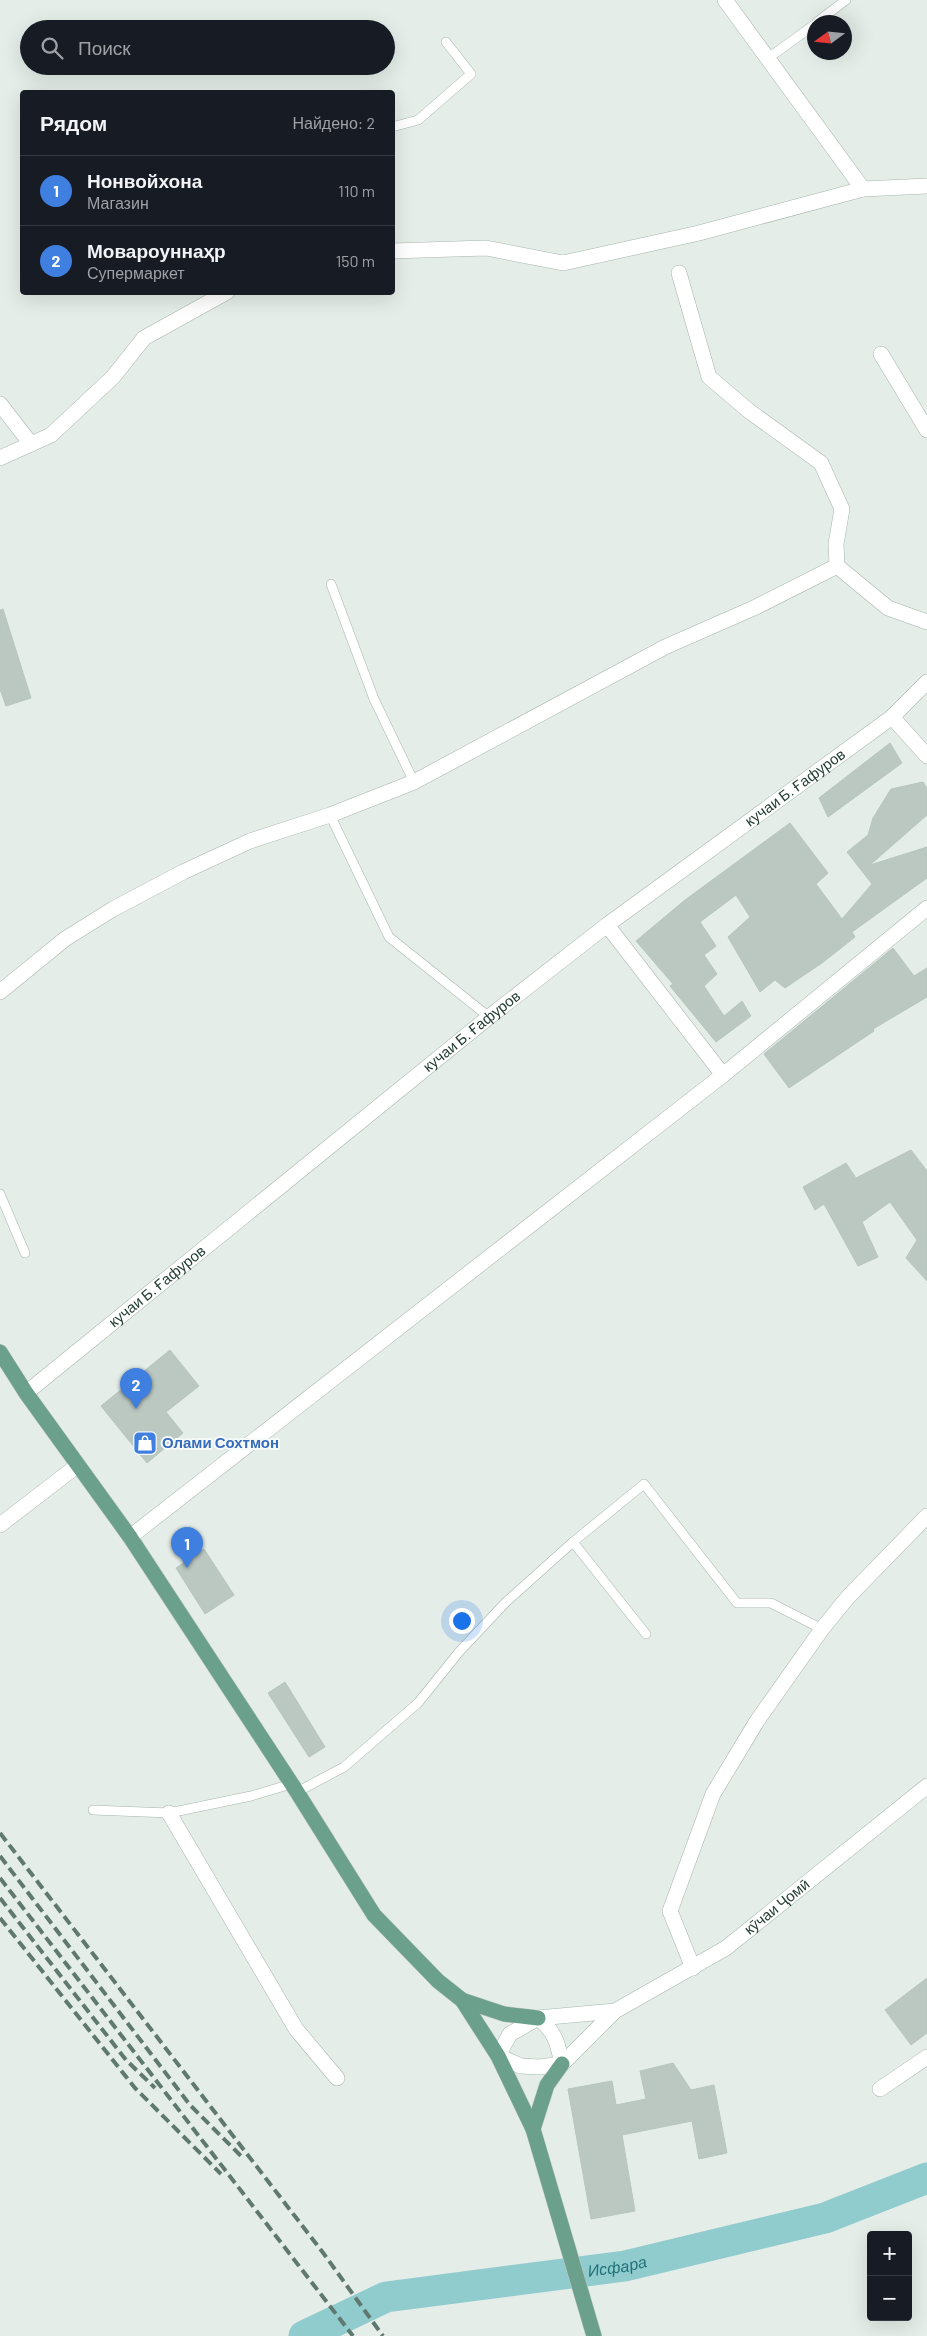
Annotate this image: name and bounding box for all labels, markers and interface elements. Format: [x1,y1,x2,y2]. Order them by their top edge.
north arrow [807,15,852,60]
search box [20,20,395,75]
icon: search [38,34,66,62]
text: Поиск [78,36,131,59]
text: Рядом [40,110,107,135]
text: Найдено: 2 [292,113,375,132]
text: Нонвойхона [87,169,202,192]
text: 1 [53,181,59,200]
text: 110 m [338,181,375,200]
text: Магазин [87,193,149,212]
text: Мовароуннаҳр [87,239,226,262]
text: 2 [52,251,60,270]
text: 150 m [336,251,375,270]
text: Супермаркет [87,263,185,282]
street label: кучаи Б. Ғафуров [741,744,848,829]
street label: кучаи Б. Ғафуров [419,986,523,1075]
street label: кучаи Б. Ғафуров [105,1241,209,1330]
pin: 2 [120,1368,152,1409]
shop icon: Олами Сохтмон [132,1430,158,1456]
place label: Олами Сохтмон [162,1433,279,1451]
pin: 1 [171,1527,203,1568]
your location [449,1608,475,1634]
street label: кӯчаи Ҷомӣ [740,1874,813,1938]
map controls [867,2231,912,2321]
button: + [867,2231,912,2276]
water label: Исфара [586,2251,649,2280]
button: − [867,2276,912,2321]

